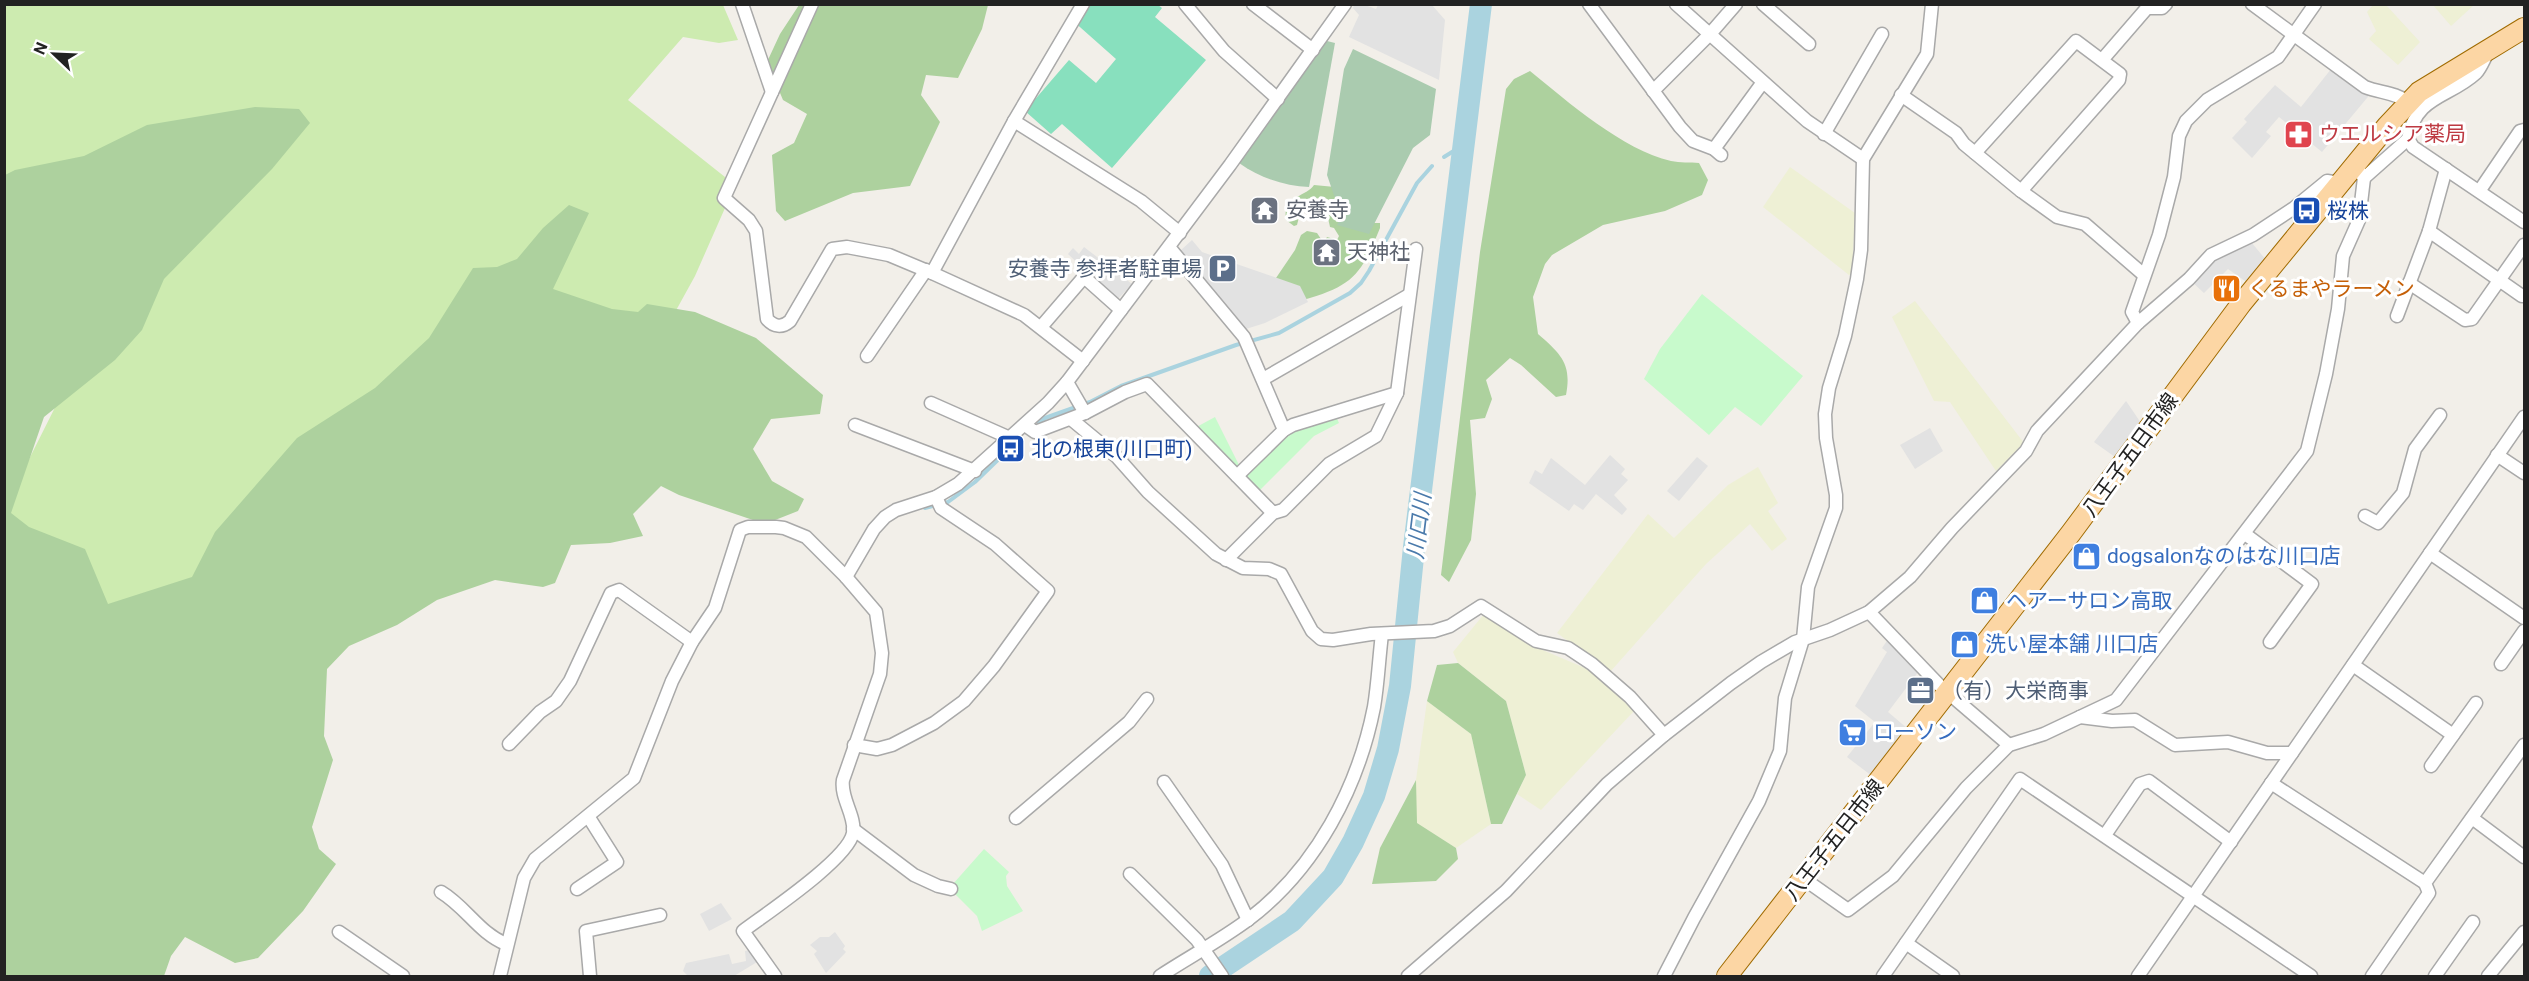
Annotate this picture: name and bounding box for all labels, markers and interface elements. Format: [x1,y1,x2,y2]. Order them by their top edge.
north arrow [24,24,84,84]
text: N [30,39,52,57]
pharmacy icon: ウエルシア薬局 [2282,118,2314,150]
place label: ウエルシア薬局 [2319,122,2466,146]
temple icon: 安養寺 [1249,194,1281,226]
bus stop icon: 桜株 [2290,195,2322,227]
place label: 安養寺 [1286,198,1349,222]
place label: 桜株 [2327,199,2369,223]
temple icon: 天神社 [1310,236,1342,268]
place label: 天神社 [1347,240,1410,264]
parking icon: 安養寺 参拝者駐車場 [1207,253,1239,285]
place label: 安養寺 参拝者駐車場 [1008,257,1202,281]
restaurant icon: くるまやラーメン [2211,273,2243,305]
place label: くるまやラーメン [2248,277,2415,301]
street label: 八王子五日市線 [2077,388,2183,522]
bus stop icon: 北の根東(川口町) [994,433,1026,465]
place label: 北の根東(川口町) [1031,437,1193,461]
water label: 川口川 [1403,490,1436,560]
shop icon: dogsalonなのはな川口店 [2070,540,2102,572]
place label: dogsalonなのはな川口店 [2107,544,2341,568]
shop icon: ヘアーサロン高取 [1969,585,2001,617]
place label: ヘアーサロン高取 [2006,589,2172,613]
shop icon: 洗い屋本舗 川口店 [1948,628,1980,660]
place label: 洗い屋本舗 川口店 [1985,632,2158,656]
office icon: （有）大栄商事 [1905,675,1937,707]
place label: （有）大栄商事 [1942,679,2089,703]
supermarket icon: ローソン [1836,716,1868,748]
place label: ローソン [1873,720,1957,744]
street label: 八王子五日市線 [1779,775,1889,905]

